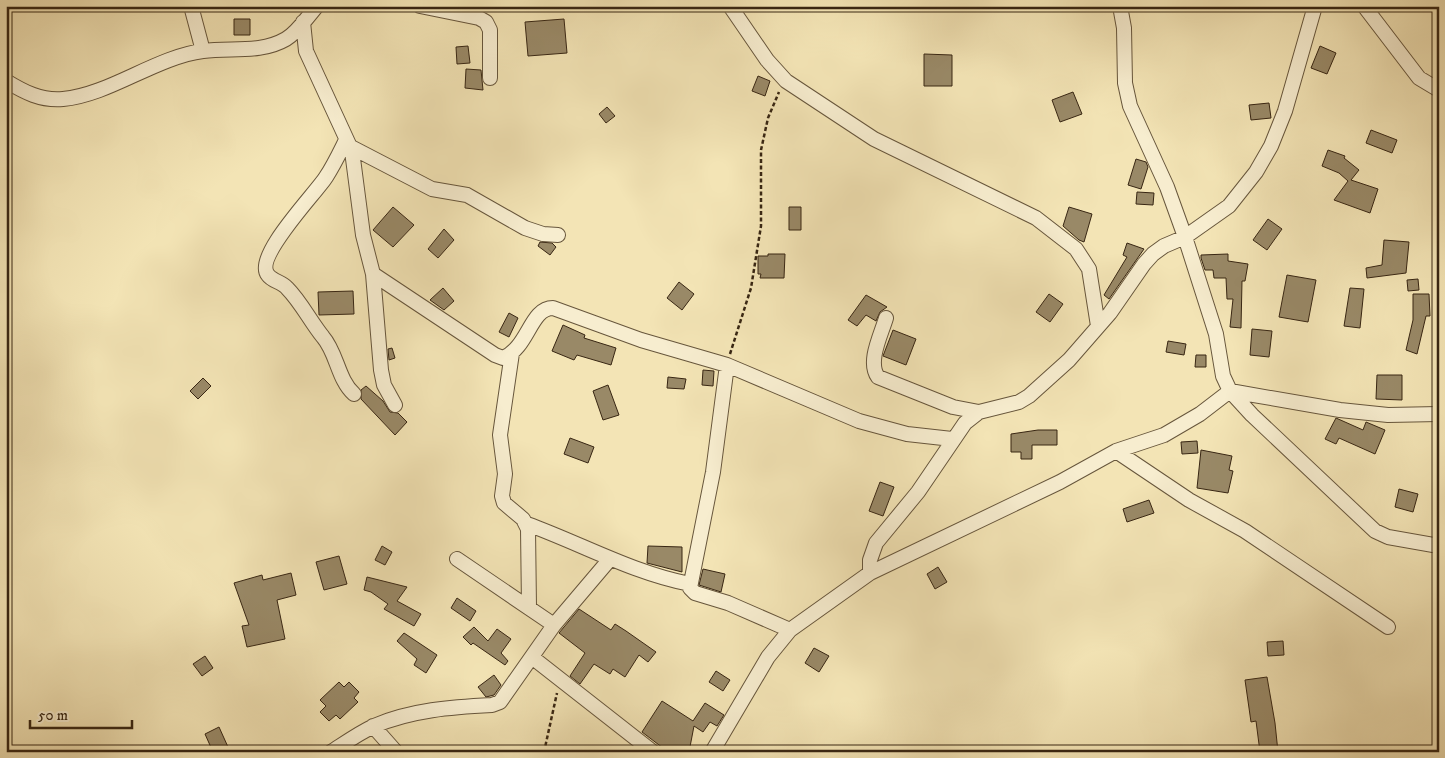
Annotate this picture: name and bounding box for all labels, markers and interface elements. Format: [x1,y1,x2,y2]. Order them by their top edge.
scale bar [30,698,132,730]
text: 50 m [38,706,68,725]

